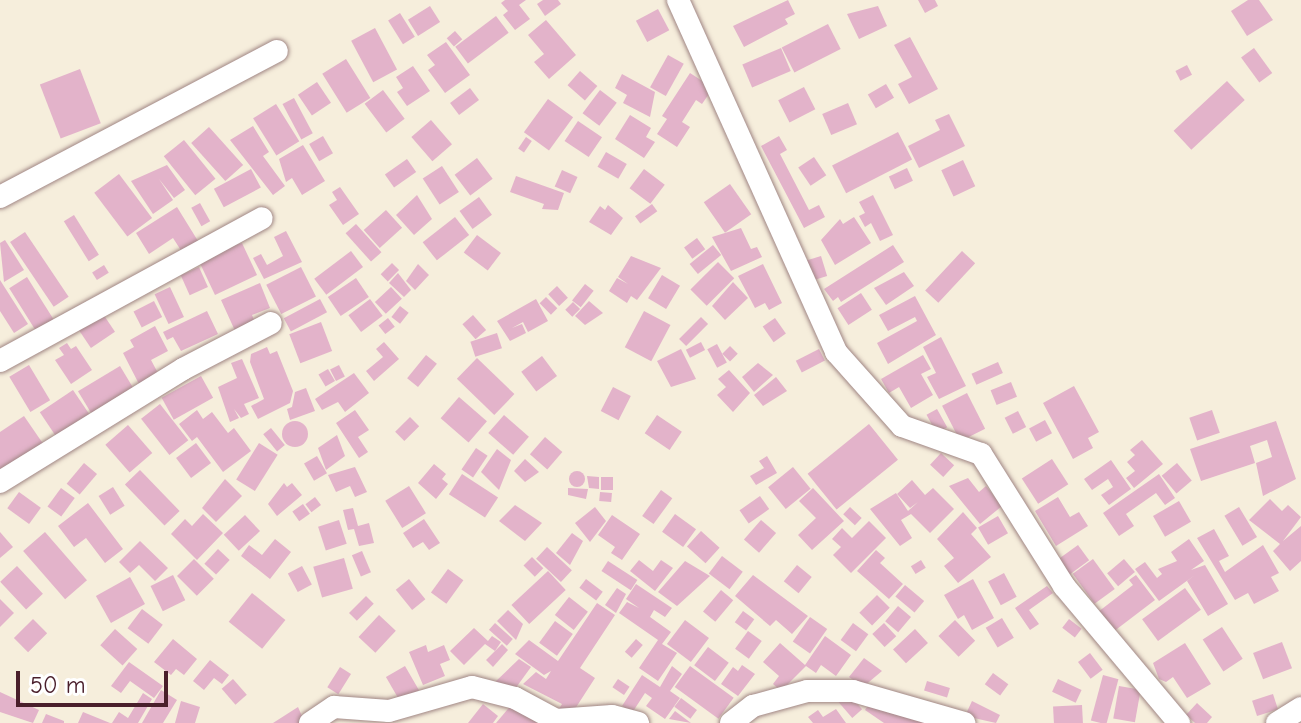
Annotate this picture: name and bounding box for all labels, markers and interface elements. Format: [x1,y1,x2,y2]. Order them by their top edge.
scale bar [20,655,172,705]
text: 50 m [30,671,86,699]

